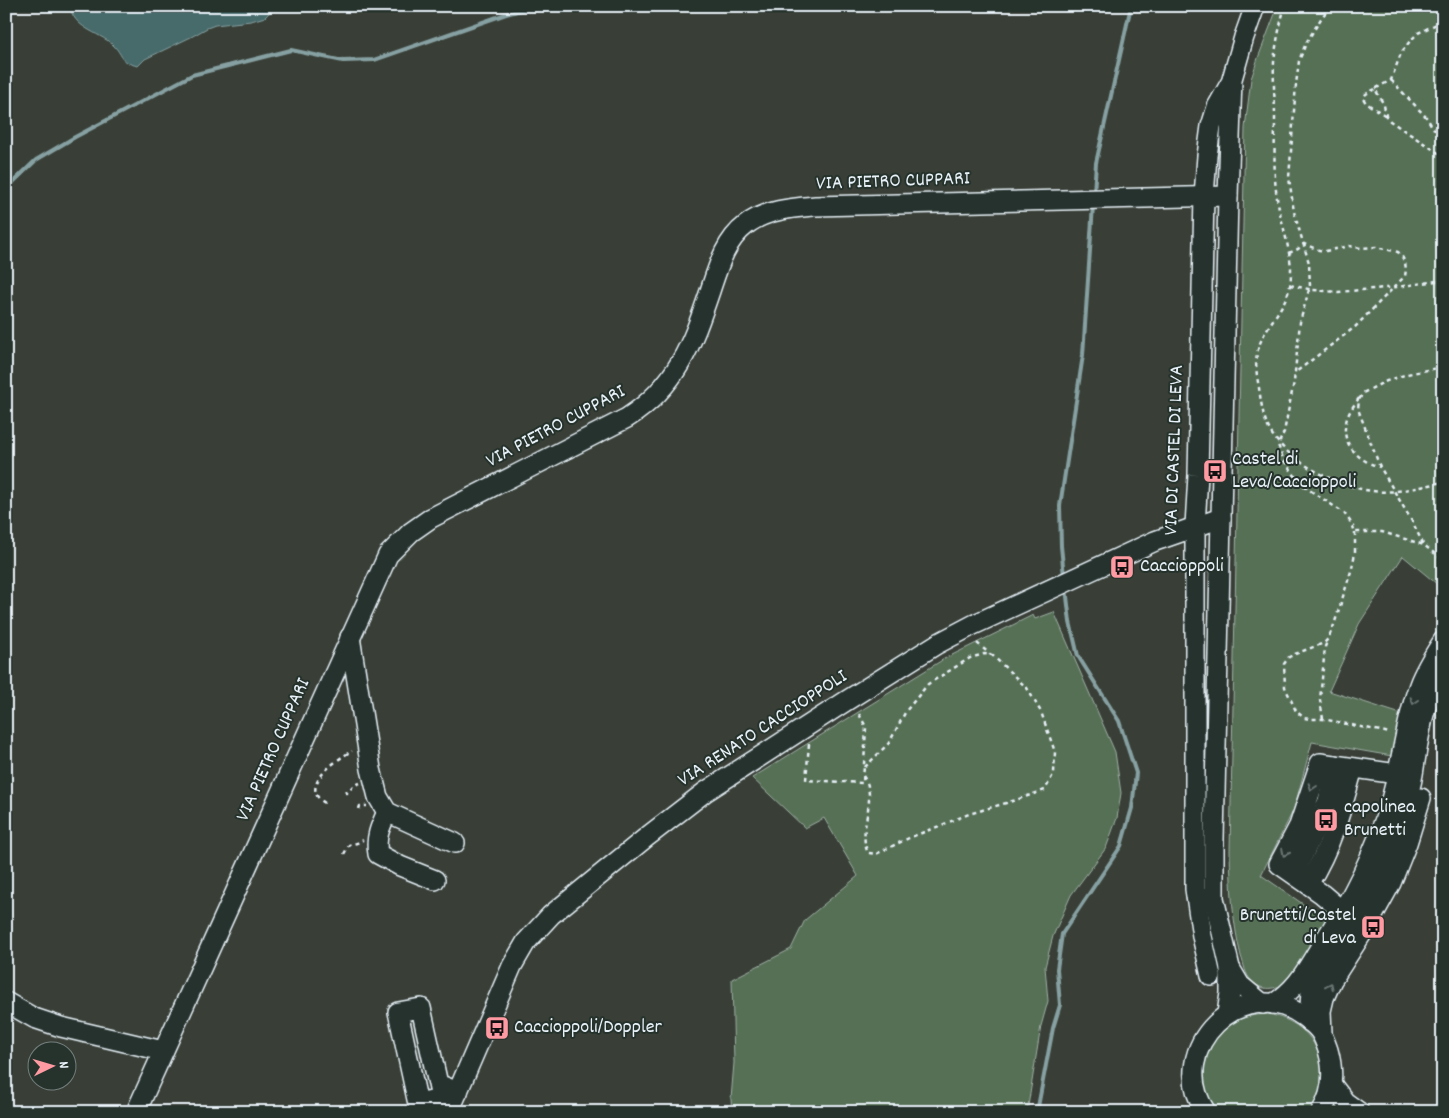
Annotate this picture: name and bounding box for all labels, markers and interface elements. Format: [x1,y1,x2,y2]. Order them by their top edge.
street label: VIA PIETRO CUPPARI [816,165,970,199]
street label: VIA DI CASTEL DI LEVA [1158,364,1192,536]
street label: VIA PIETRO CUPPARI [481,378,631,476]
place label: Castel di Leva/Caccioppoli [1232,446,1356,497]
bus stop icon: Castel di Leva/Caccioppoli [1202,458,1228,484]
place label: Caccioppoli [1140,553,1224,581]
bus stop icon: Caccioppoli [1109,554,1135,580]
street label: VIA RENATO CACCIOPPOLI [673,664,853,794]
street label: VIA PIETRO CUPPARI [230,674,318,826]
one-way arrow [1410,696,1420,704]
one-way arrow [1308,782,1318,791]
place label: capolinea Brunetti [1344,794,1416,845]
bus stop icon: capolinea Brunetti [1313,807,1339,833]
one-way arrow [1281,847,1291,856]
place label: Brunetti/Castel di Leva [1240,902,1357,953]
bus stop icon: Brunetti/Castel di Leva [1360,914,1386,940]
one-way arrow [1324,982,1334,991]
place label: Caccioppoli/Doppler [514,1014,663,1042]
bus stop icon: Caccioppoli/Doppler [484,1015,510,1041]
north arrow [28,1040,78,1090]
text: N [53,1061,73,1069]

